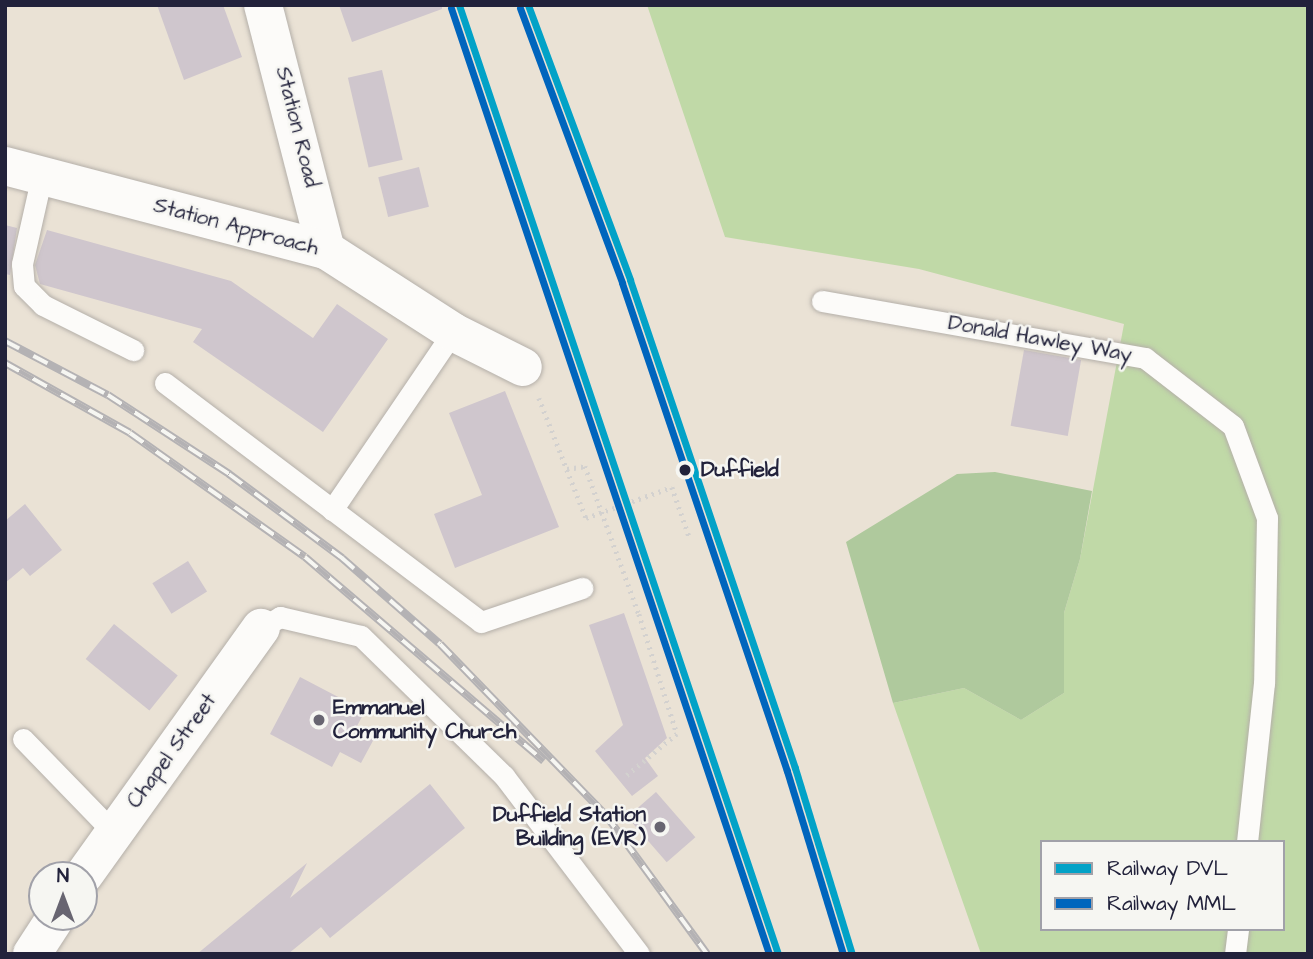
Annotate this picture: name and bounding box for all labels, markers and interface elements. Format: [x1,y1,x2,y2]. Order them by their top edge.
street label: Station Road [270,64,324,190]
street label: Station Approach [151,193,321,261]
street label: Donald Hawley Way [946,310,1134,368]
place label: Duffield [701,457,779,483]
marker: Duffield [675,460,695,480]
street label: Chapel Street [122,689,222,813]
place label: Emmanuel Community Church [333,695,516,745]
marker: Emmanuel Community Church [311,712,327,728]
place label: Duffield Station Building (EVR) [493,802,646,852]
marker: Duffield Station Building (EVR) [652,819,668,835]
legend [1040,840,1285,931]
text: Railway DVL [1107,854,1228,883]
north arrow [28,861,98,931]
text: N [57,863,69,890]
text: Railway MML [1107,889,1236,918]

